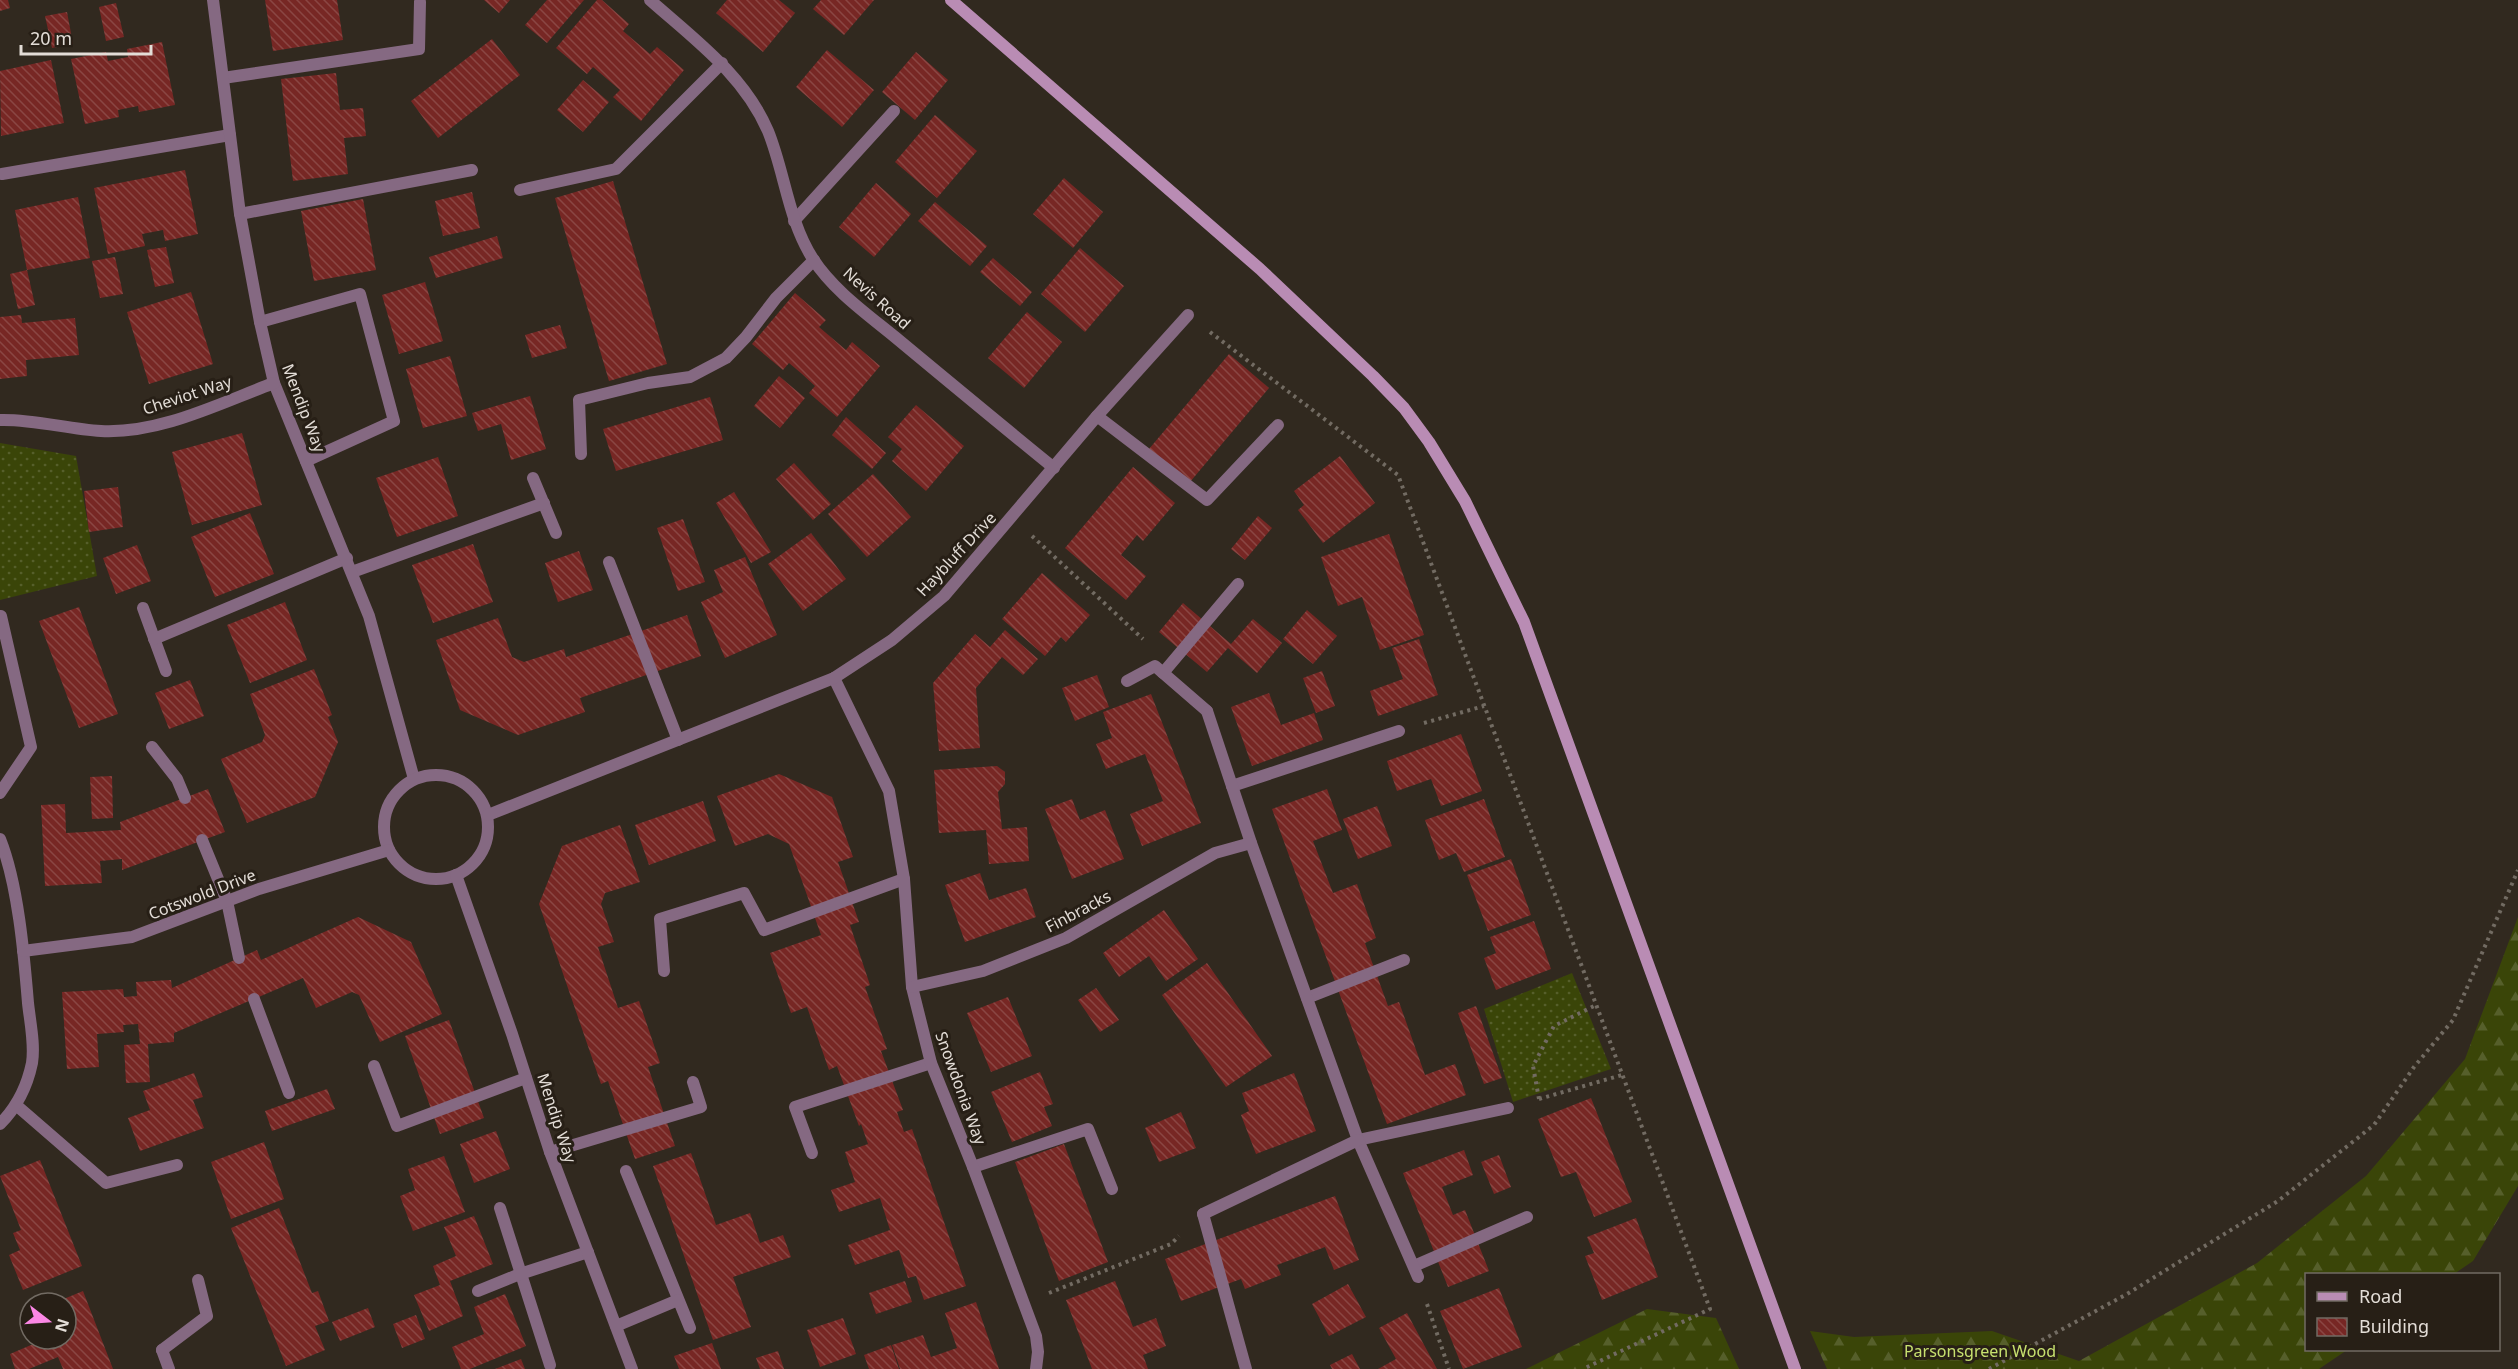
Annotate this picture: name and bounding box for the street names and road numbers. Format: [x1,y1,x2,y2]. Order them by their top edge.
street label: Nevis Road [839,262,915,334]
street label: Mendip Way [277,361,331,456]
street label: Cheviot Way [140,370,235,420]
street label: Haybluff Drive [911,507,1001,601]
street label: Cotswold Drive [145,863,259,925]
street label: Finbracks [1041,885,1115,937]
street label: Snowdonia Way [930,1028,992,1148]
street label: Mendip Way [532,1070,582,1166]

